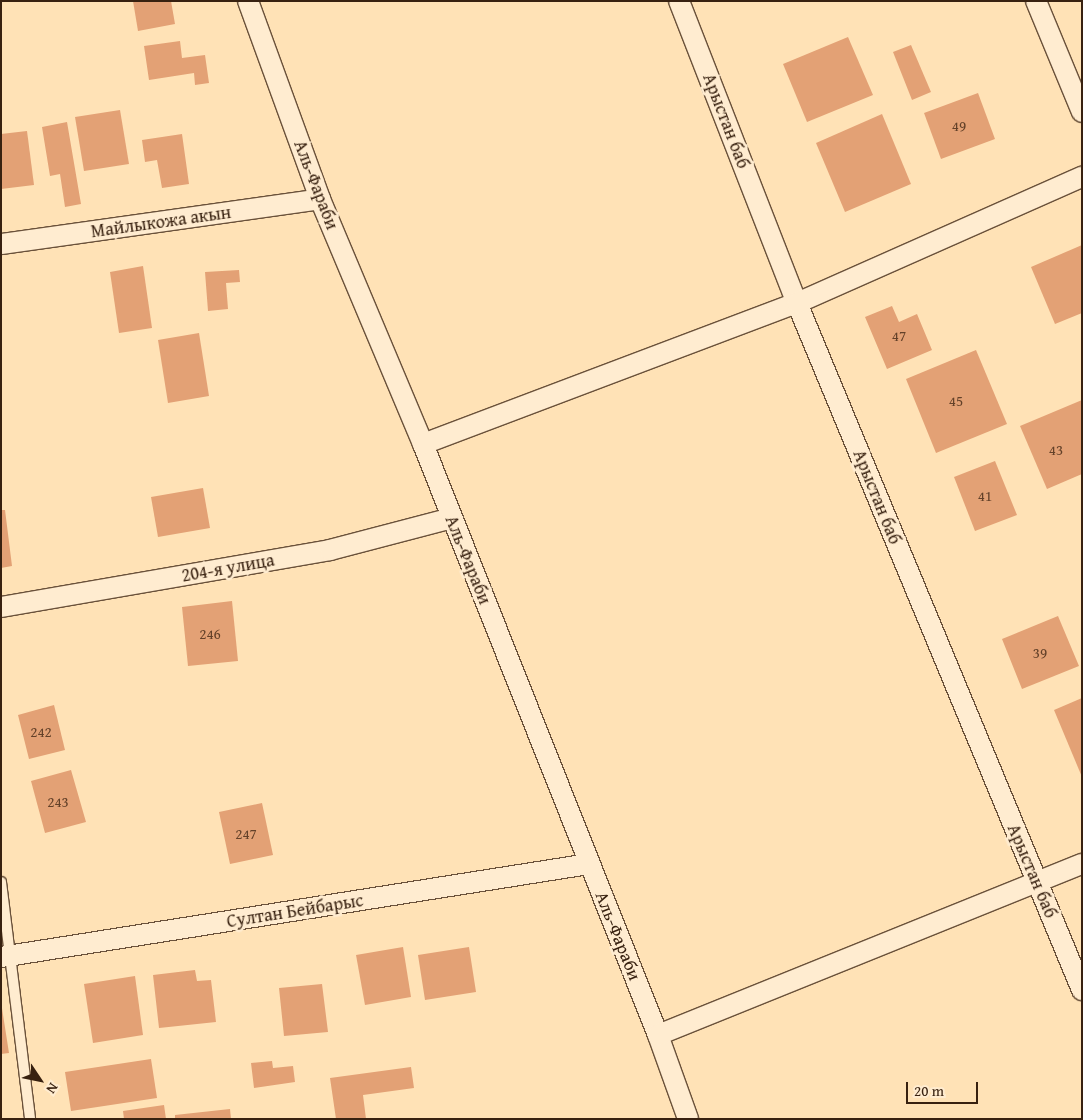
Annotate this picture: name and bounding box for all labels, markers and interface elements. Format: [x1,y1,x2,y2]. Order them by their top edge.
street label: Арыстан баб [698,71,754,171]
house number: 49 [952,117,966,135]
street label: Аль-Фараби [289,137,343,233]
street label: Майлыкожа акын [90,201,232,243]
house number: 47 [892,327,906,345]
house number: 45 [949,392,963,410]
house number: 43 [1049,441,1063,459]
street label: Арыстан баб [848,447,906,547]
house number: 41 [978,487,992,505]
street label: Аль-Фараби [440,512,496,608]
street label: 204-я улица [180,549,276,587]
house number: 246 [199,625,221,643]
house number: 39 [1033,644,1047,662]
house number: 242 [30,723,52,741]
house number: 243 [47,793,69,811]
street label: Арыстан баб [1003,821,1061,921]
house number: 247 [235,825,257,843]
street label: Аль-Фараби [590,888,646,984]
street label: Султан Бейбарыс [225,890,365,932]
north arrow [15,1055,65,1105]
scale bar [908,1072,980,1104]
text: N [42,1079,63,1098]
text: 20 m [914,1080,944,1101]

